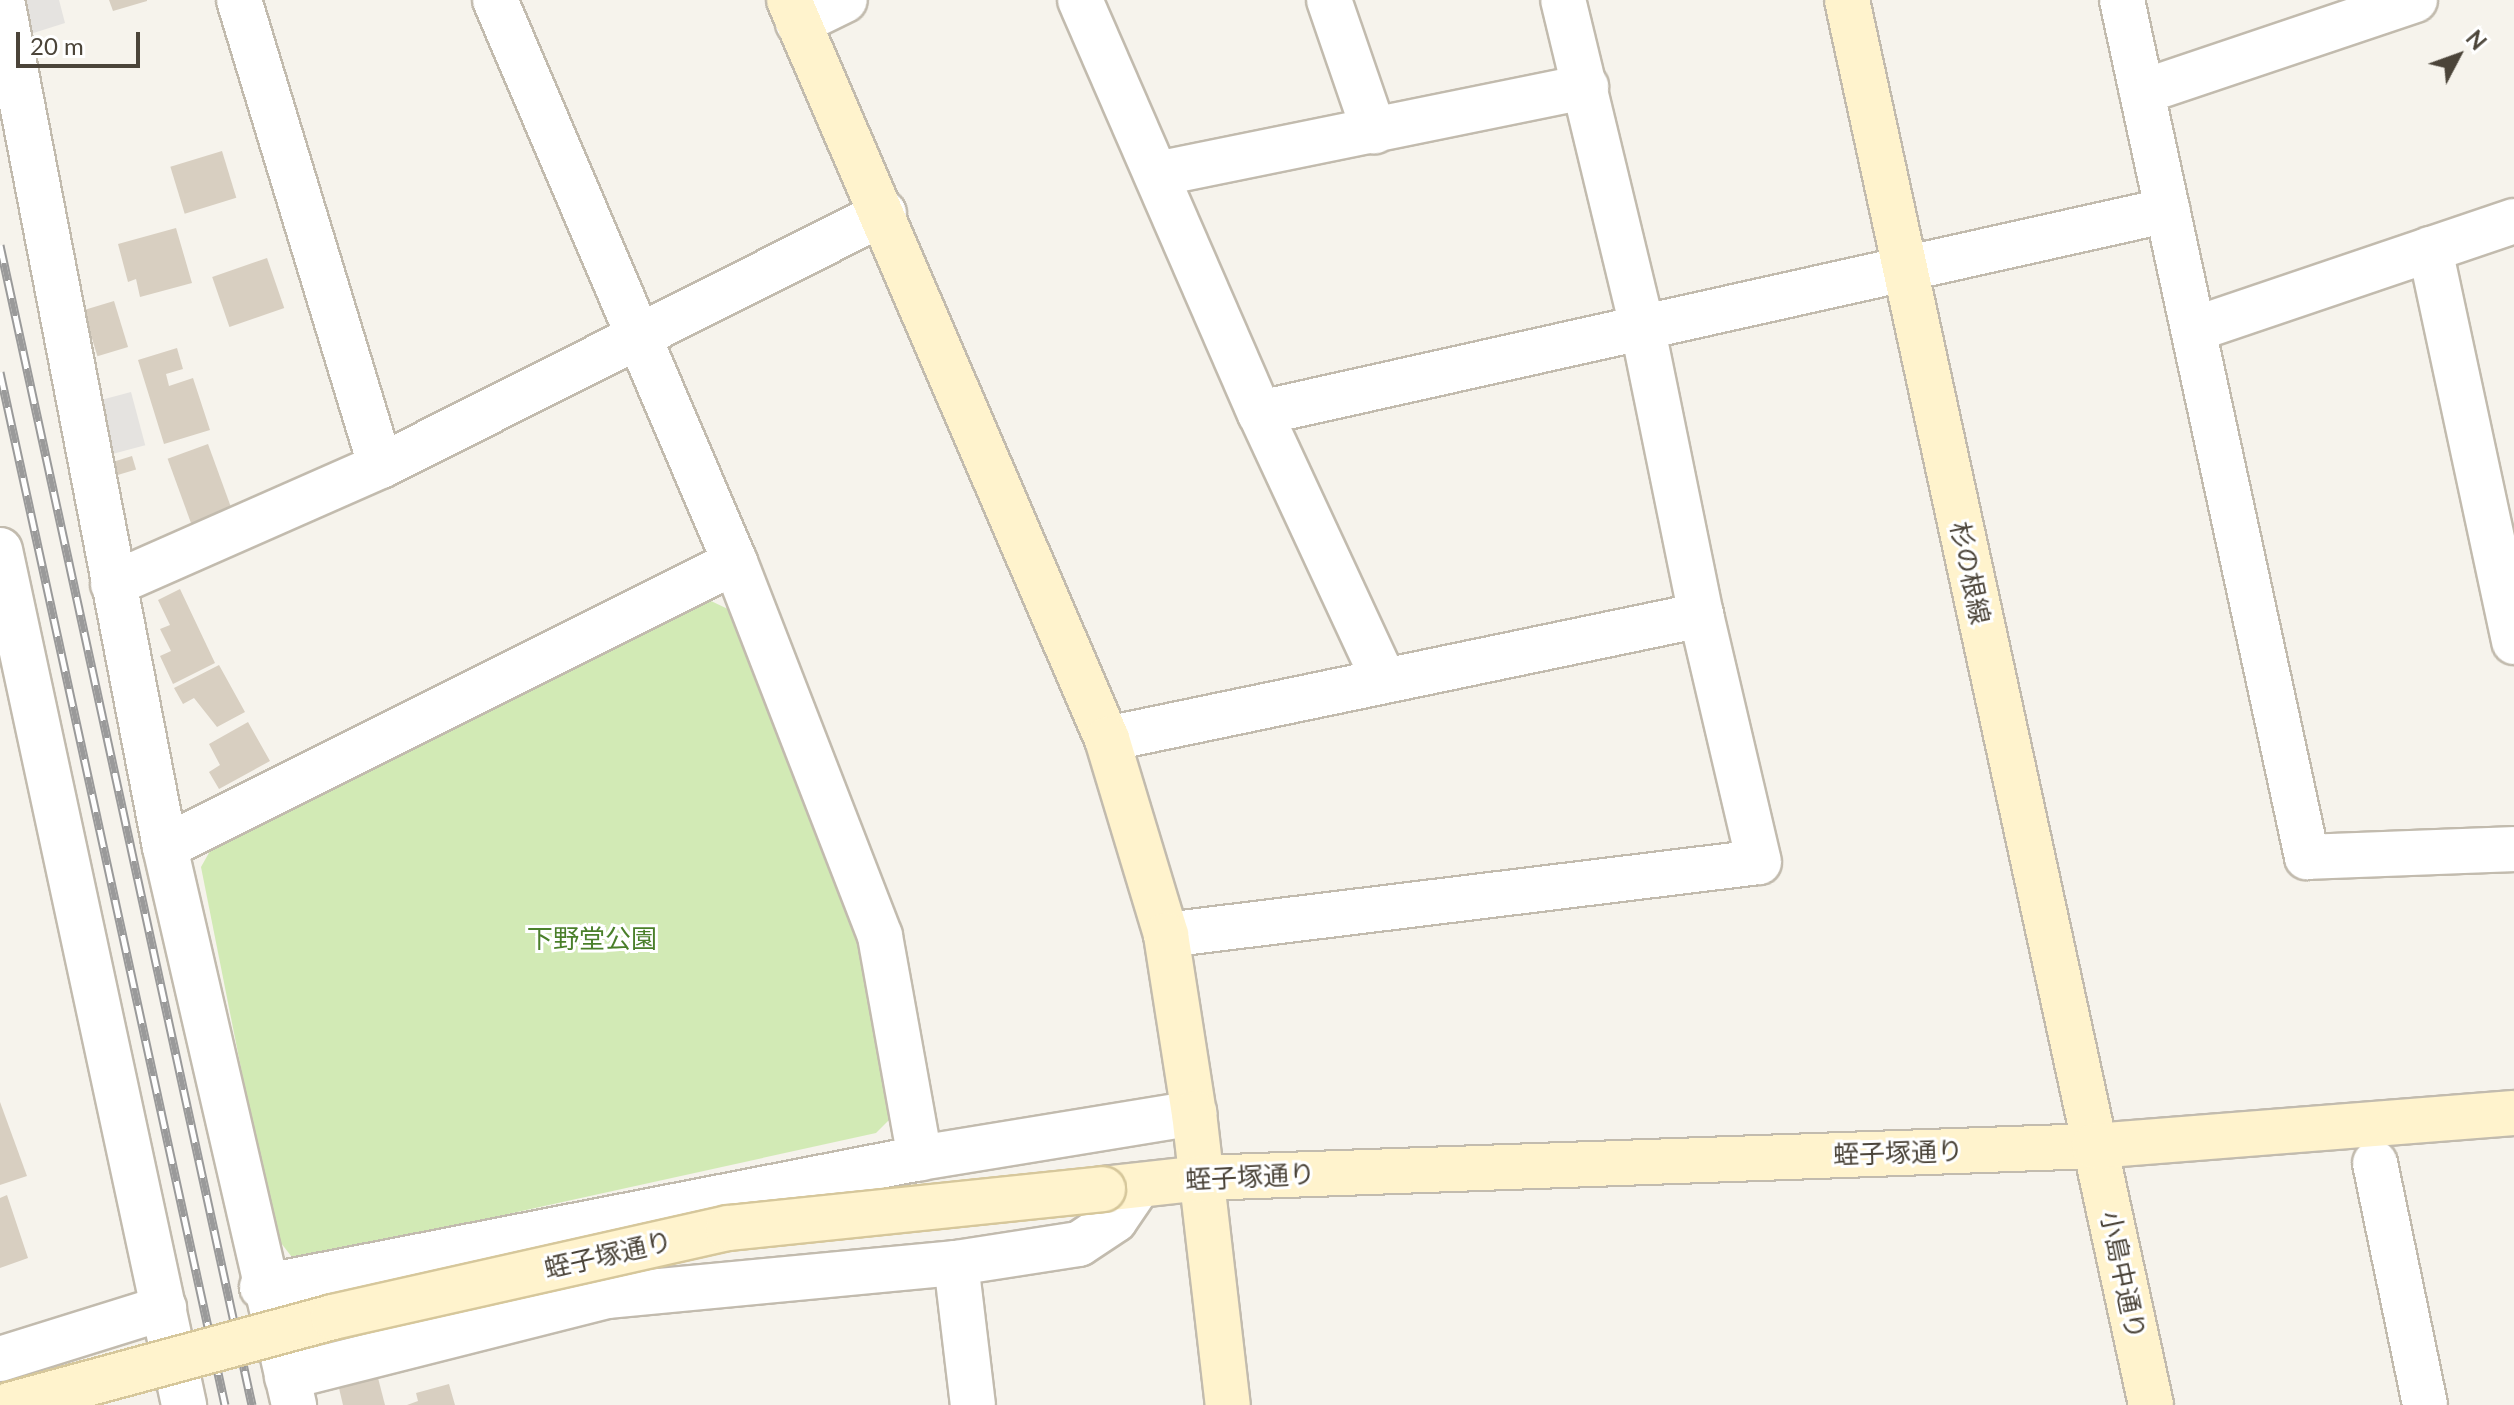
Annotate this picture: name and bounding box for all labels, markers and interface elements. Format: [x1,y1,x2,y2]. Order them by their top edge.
scale bar [20,16,144,66]
north arrow [2418,16,2498,96]
text: N [2461,25,2492,55]
text: 20 m [30,31,84,60]
street label: 杉の根線 [1944,519,1996,627]
park label: 下野堂公園 [527,923,657,955]
street label: 蛭子塚通り [1832,1135,1964,1171]
street label: 蛭子塚通り [1184,1158,1316,1196]
street label: 小島中通り [2094,1208,2152,1342]
street label: 蛭子塚通り [541,1225,675,1285]

